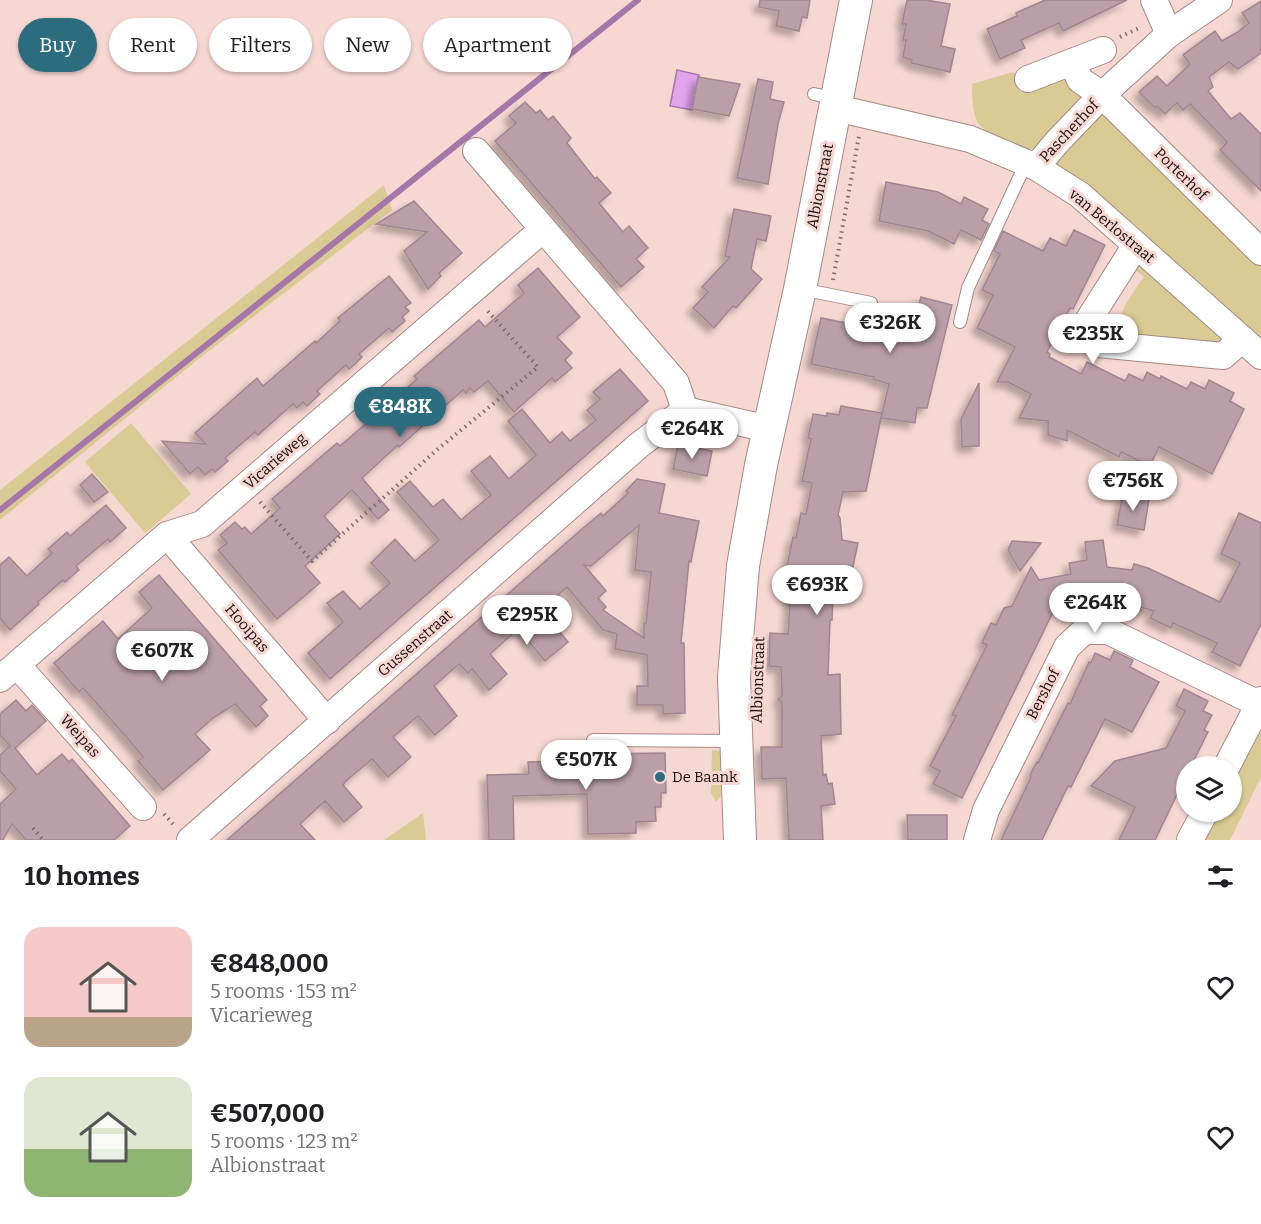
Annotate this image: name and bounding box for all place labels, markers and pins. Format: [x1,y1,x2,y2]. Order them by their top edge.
pin: €326K [848,303,932,354]
pin: €235K [1051,314,1135,365]
pin: €848K [358,387,442,438]
pin: €264K [650,409,734,460]
pin: €756K [1091,461,1175,512]
pin: €693K [775,565,859,616]
pin: €264K [1053,583,1137,634]
pin: €295K [485,595,569,646]
pin: €607K [120,631,204,682]
pin: €507K [544,740,628,791]
place label: De Baank [672,768,738,786]
marker: De Baank [653,770,667,784]

